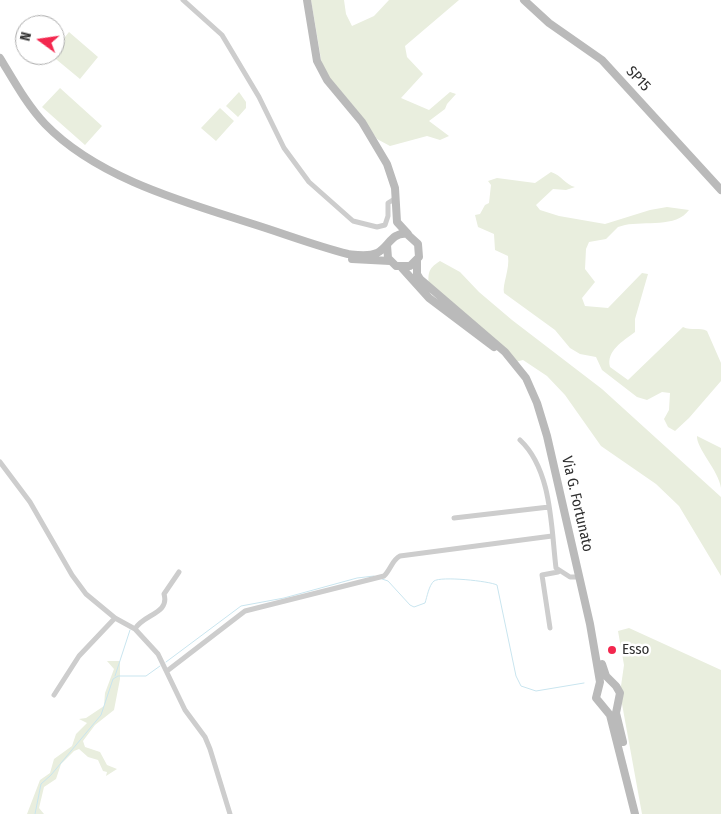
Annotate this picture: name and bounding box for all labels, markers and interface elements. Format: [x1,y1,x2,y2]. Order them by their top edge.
north arrow [15,15,65,65]
text: N [17,30,35,43]
street label: SP15 [622,63,654,95]
street label: Via G. Fortunato [557,455,597,553]
place label: Esso [622,641,650,659]
marker: Esso [606,644,618,656]

